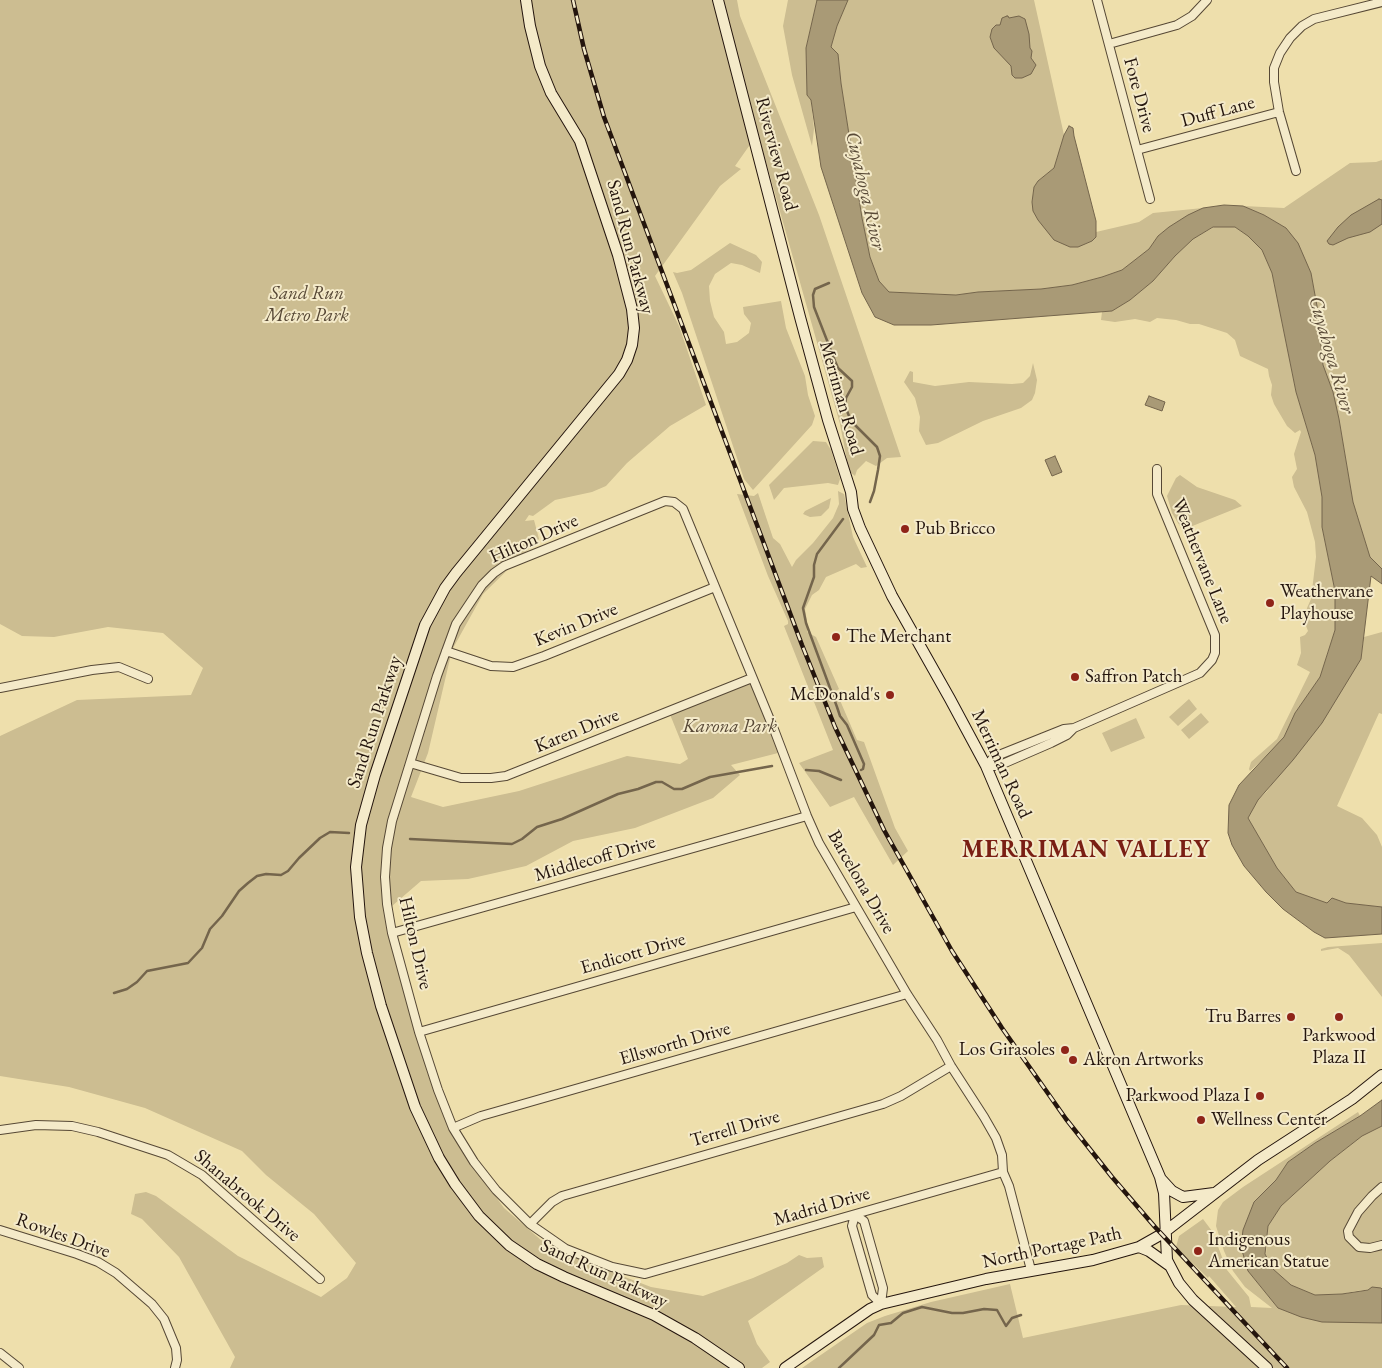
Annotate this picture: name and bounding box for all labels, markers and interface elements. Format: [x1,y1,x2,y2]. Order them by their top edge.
street label: Fore Drive [1118,55,1160,135]
street label: Duff Lane [1179,91,1257,133]
street label: Riverview Road [750,95,802,213]
water label: Cuyahoga River [840,129,890,253]
street label: Sand Run Parkway [601,177,659,317]
park label: Sand Run Metro Park [265,283,349,327]
water label: Cuyahoga River [1303,293,1359,417]
street label: Merriman Road [814,338,868,458]
street label: Weathervane Lane [1167,495,1237,627]
street label: Hilton Drive [486,509,582,569]
place label: Pub Bricco [915,518,995,540]
marker: Pub Bricco [899,523,911,535]
place label: Weathervane Playhouse [1280,581,1373,625]
marker: Weathervane Playhouse [1264,597,1276,609]
street label: Kevin Drive [531,598,621,652]
place label: The Merchant [846,626,951,648]
marker: The Merchant [830,631,842,643]
street label: Sand Run Parkway [343,653,407,791]
place label: Saffron Patch [1085,666,1183,688]
marker: Saffron Patch [1069,671,1081,683]
place label: McDonald's [790,684,880,706]
marker: McDonald's [884,689,896,701]
street label: Karen Drive [532,704,622,758]
street label: Merriman Road [966,706,1036,822]
park label: Karona Park [683,716,777,738]
street label: Barcelona Drive [822,826,900,938]
street label: Middlecoff Drive [532,831,658,887]
district label: MERRIMAN VALLEY [960,836,1212,864]
street label: Hilton Drive [393,894,437,992]
street label: Endicott Drive [578,928,688,980]
place label: Tru Barres [1205,1006,1281,1028]
marker: Tru Barres [1285,1011,1297,1023]
marker: Parkwood Plaza II [1333,1011,1345,1023]
street label: Ellsworth Drive [617,1017,733,1071]
place label: Parkwood Plaza II [1302,1025,1376,1069]
place label: Los Girasoles [959,1039,1055,1061]
marker: Los Girasoles [1059,1044,1071,1056]
place label: Akron Artworks [1083,1049,1203,1071]
marker: Akron Artworks [1067,1054,1079,1066]
place label: Parkwood Plaza I [1126,1085,1250,1107]
marker: Parkwood Plaza I [1254,1090,1266,1102]
street label: Terrell Drive [688,1105,782,1153]
place label: Wellness Center [1211,1109,1327,1131]
marker: Wellness Center [1195,1114,1207,1126]
street label: Shanabrook Drive [189,1145,305,1247]
street label: Madrid Drive [771,1182,873,1232]
street label: Rowles Drive [13,1208,113,1264]
street label: North Portage Path [980,1222,1124,1274]
place label: Indigenous American Statue [1208,1229,1329,1273]
street label: Sand Run Parkway [537,1234,671,1314]
marker: Indigenous American Statue [1192,1245,1204,1257]

